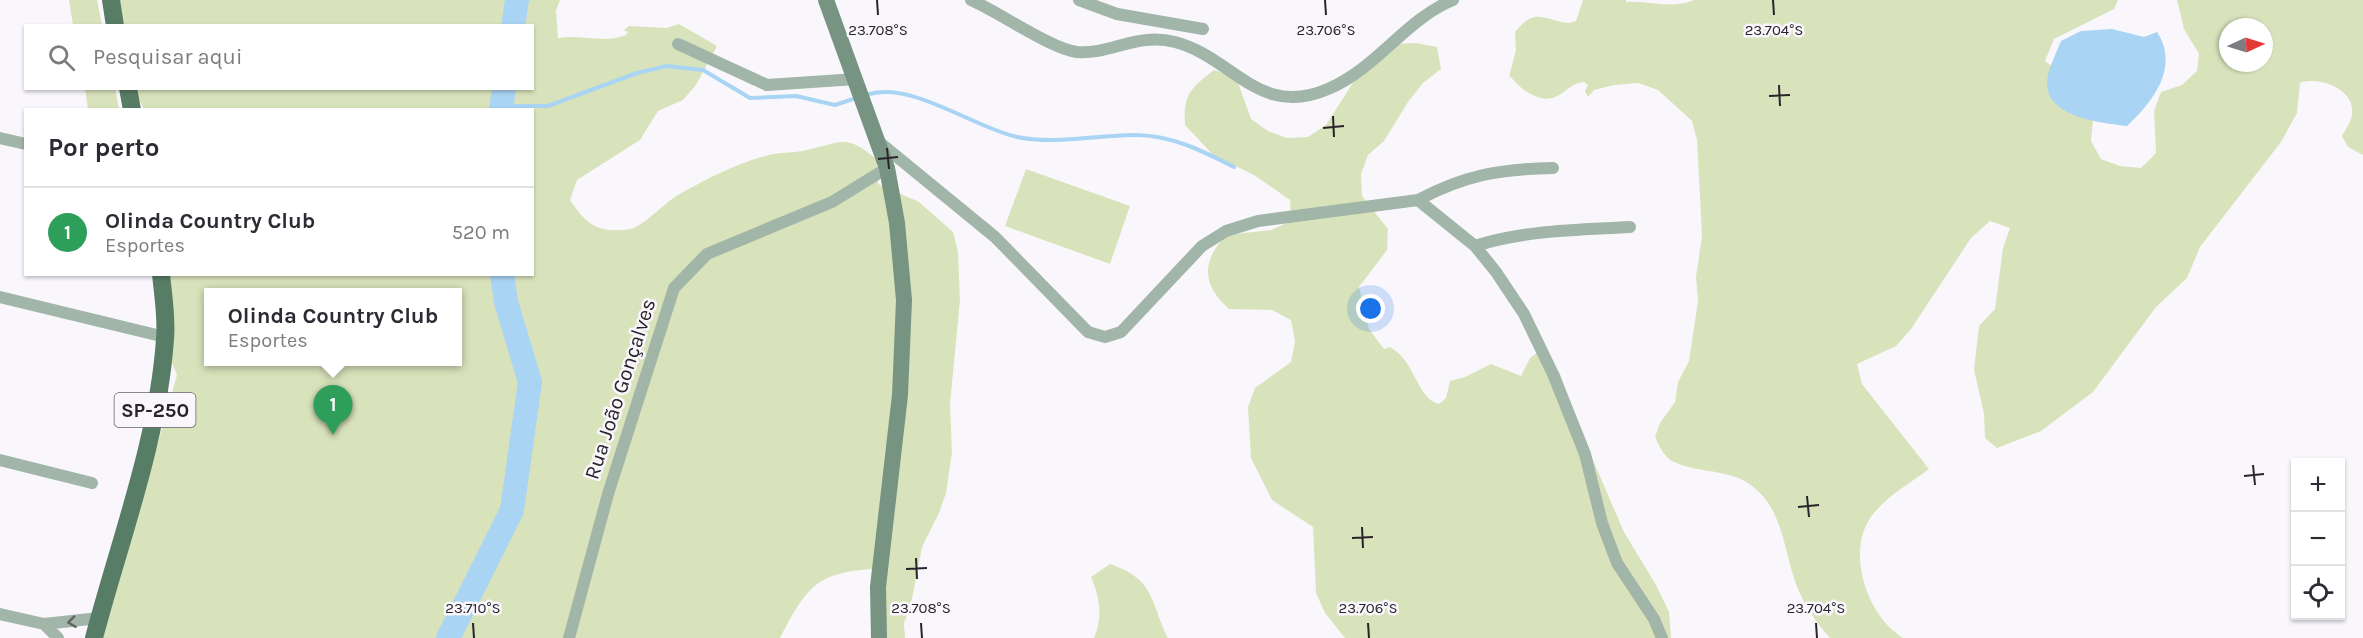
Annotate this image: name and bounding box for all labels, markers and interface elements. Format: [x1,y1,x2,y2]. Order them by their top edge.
north arrow [2219,18,2273,72]
text: 23.708°S [848,21,908,39]
text: 23.706°S [1297,21,1355,39]
text: 23.704°S [1745,21,1803,39]
search box [24,24,534,90]
icon: search [45,41,78,74]
text: Pesquisar aqui [93,44,242,70]
text: Por perto [48,132,159,163]
text: Olinda Country Club [105,208,315,234]
text: 1 [64,221,71,244]
text: 520 m [452,221,510,244]
text: Esportes [105,234,185,257]
popup [204,288,462,366]
your location [1356,294,1385,323]
street label: Rua João Gonçalves [579,296,661,482]
text: Olinda Country Club [228,303,438,329]
text: Esportes [228,329,308,352]
pin: 1 [314,386,352,435]
road number: SP-250 [114,393,195,427]
map controls [2291,458,2345,620]
button: + [2291,458,2345,512]
button: − [2291,512,2345,566]
button: locate [2291,566,2345,620]
text: 23.710°S [445,599,501,617]
text: 23.708°S [891,599,951,617]
text: 23.706°S [1339,599,1397,617]
text: 23.704°S [1787,599,1845,617]
one-way arrow [67,616,76,628]

